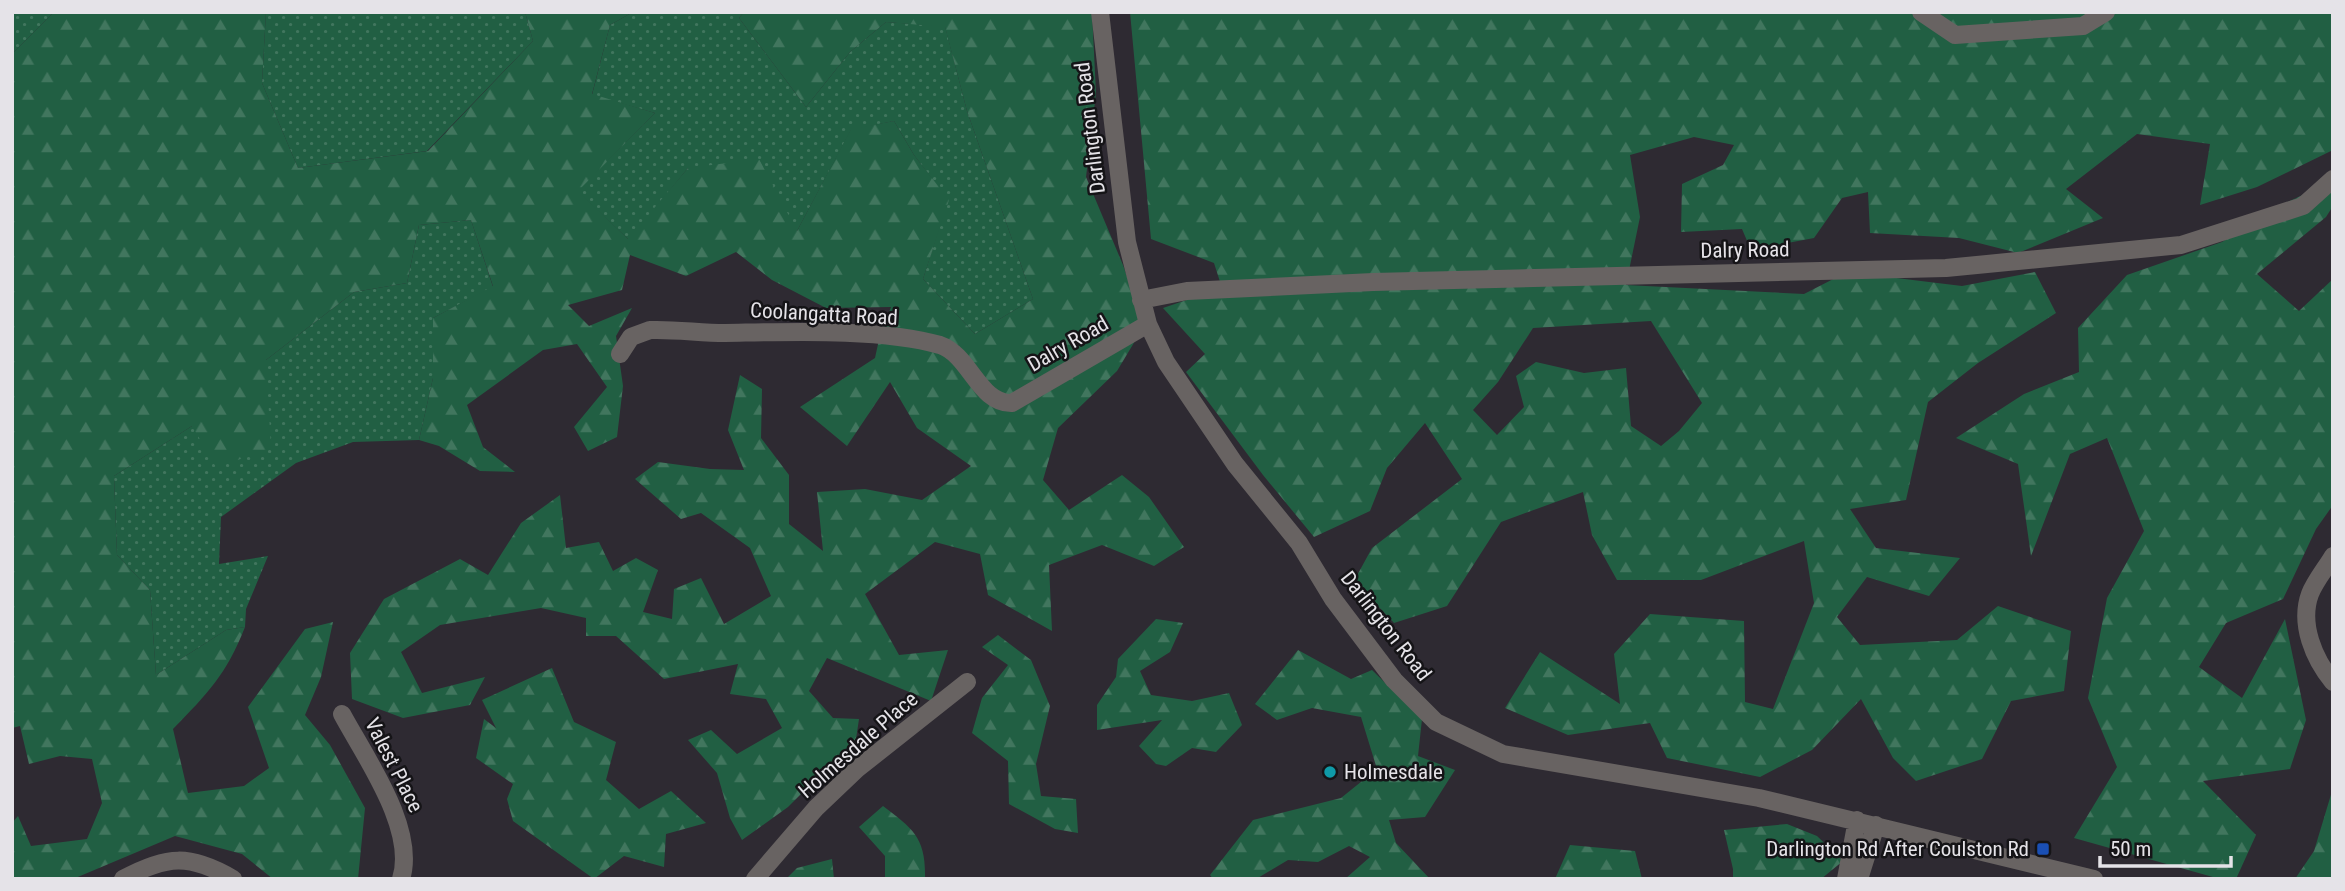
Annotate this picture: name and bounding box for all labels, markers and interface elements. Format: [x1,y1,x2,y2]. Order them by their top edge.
street label: Darlington Road [1070,61,1110,195]
street label: Dalry Road [1700,237,1790,263]
street label: Coolangatta Road [750,298,898,330]
street label: Dalry Road [1023,311,1113,377]
street label: Darlington Road [1336,566,1436,686]
street label: Holmesdale Place [794,687,922,803]
street label: Valest Place [360,714,428,816]
place label: Holmesdale [1344,760,1443,784]
marker: Holmesdale [1322,764,1338,780]
scale bar [2100,824,2231,868]
place label: Darlington Rd After Coulston Rd [1766,837,2029,861]
text: 50 m [2110,837,2151,861]
marker: Darlington Rd After Coulston Rd [2035,841,2051,857]

